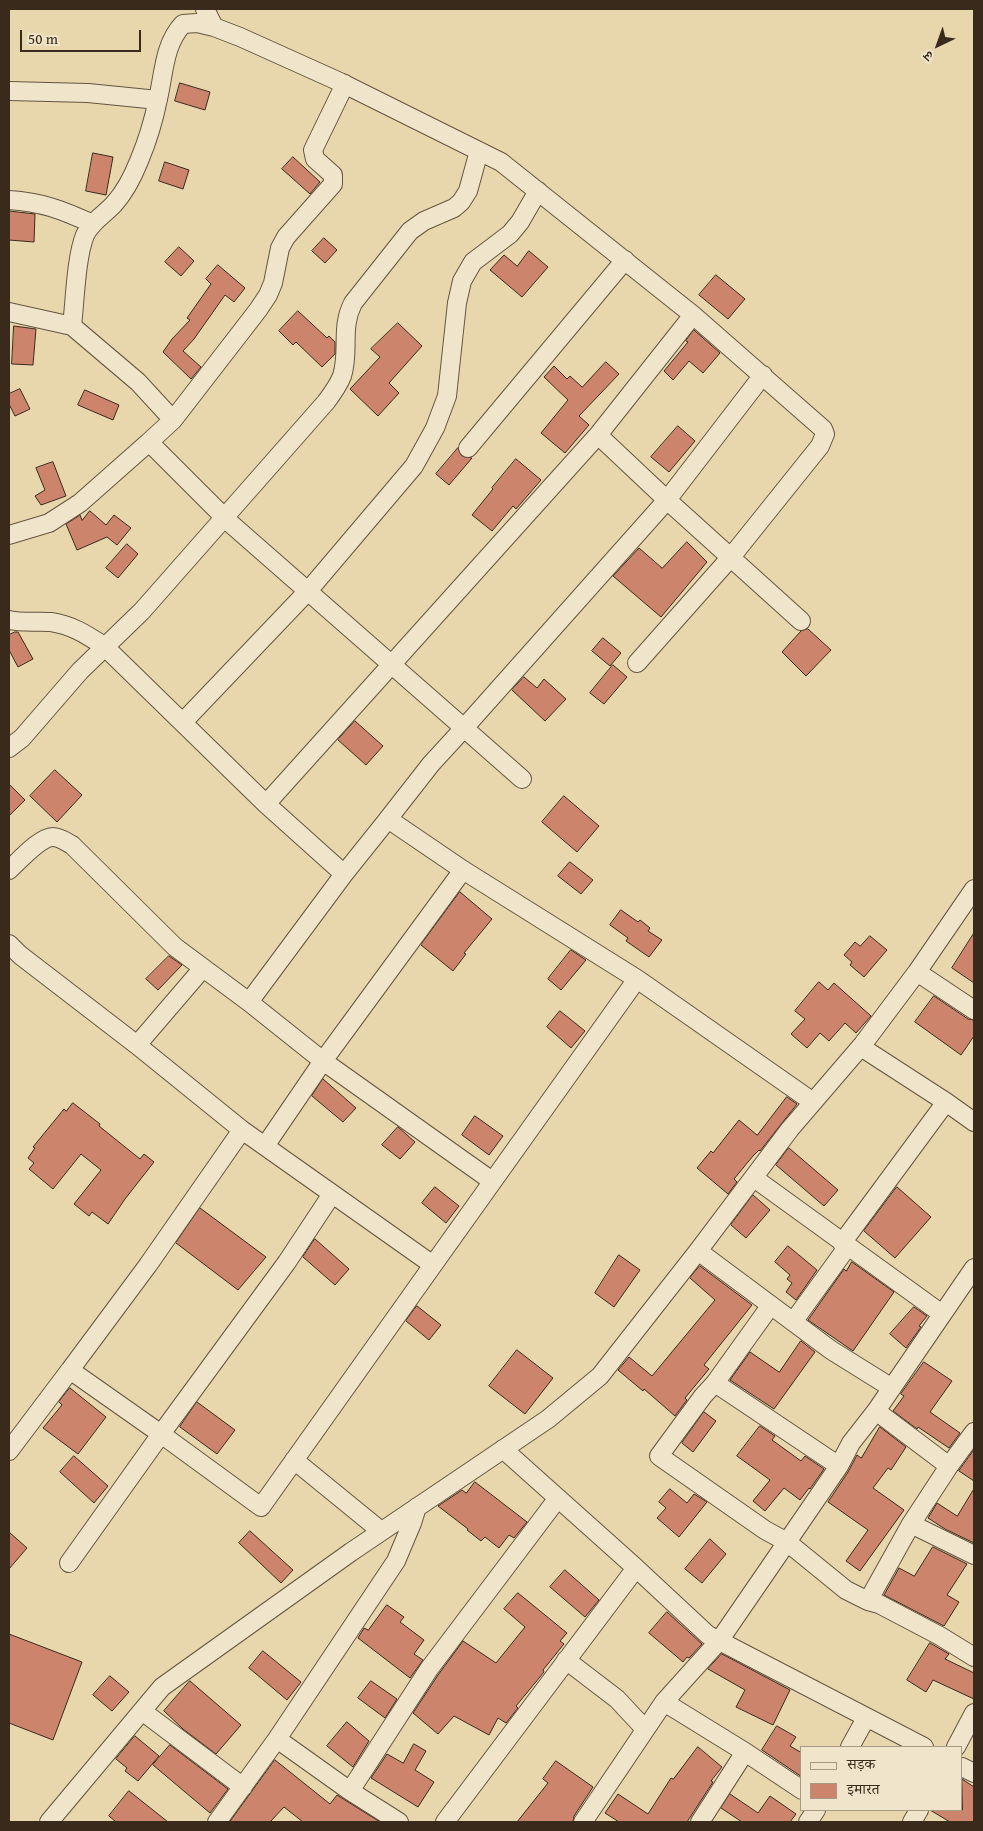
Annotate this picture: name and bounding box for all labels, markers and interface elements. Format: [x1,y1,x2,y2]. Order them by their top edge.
scale bar [22,20,144,52]
north arrow [913,20,963,70]
text: 50 m [28,28,58,49]
text: उ [919,46,937,66]
legend [800,1746,963,1811]
text: सड़क [847,1753,875,1774]
text: इमारत [847,1778,880,1799]

